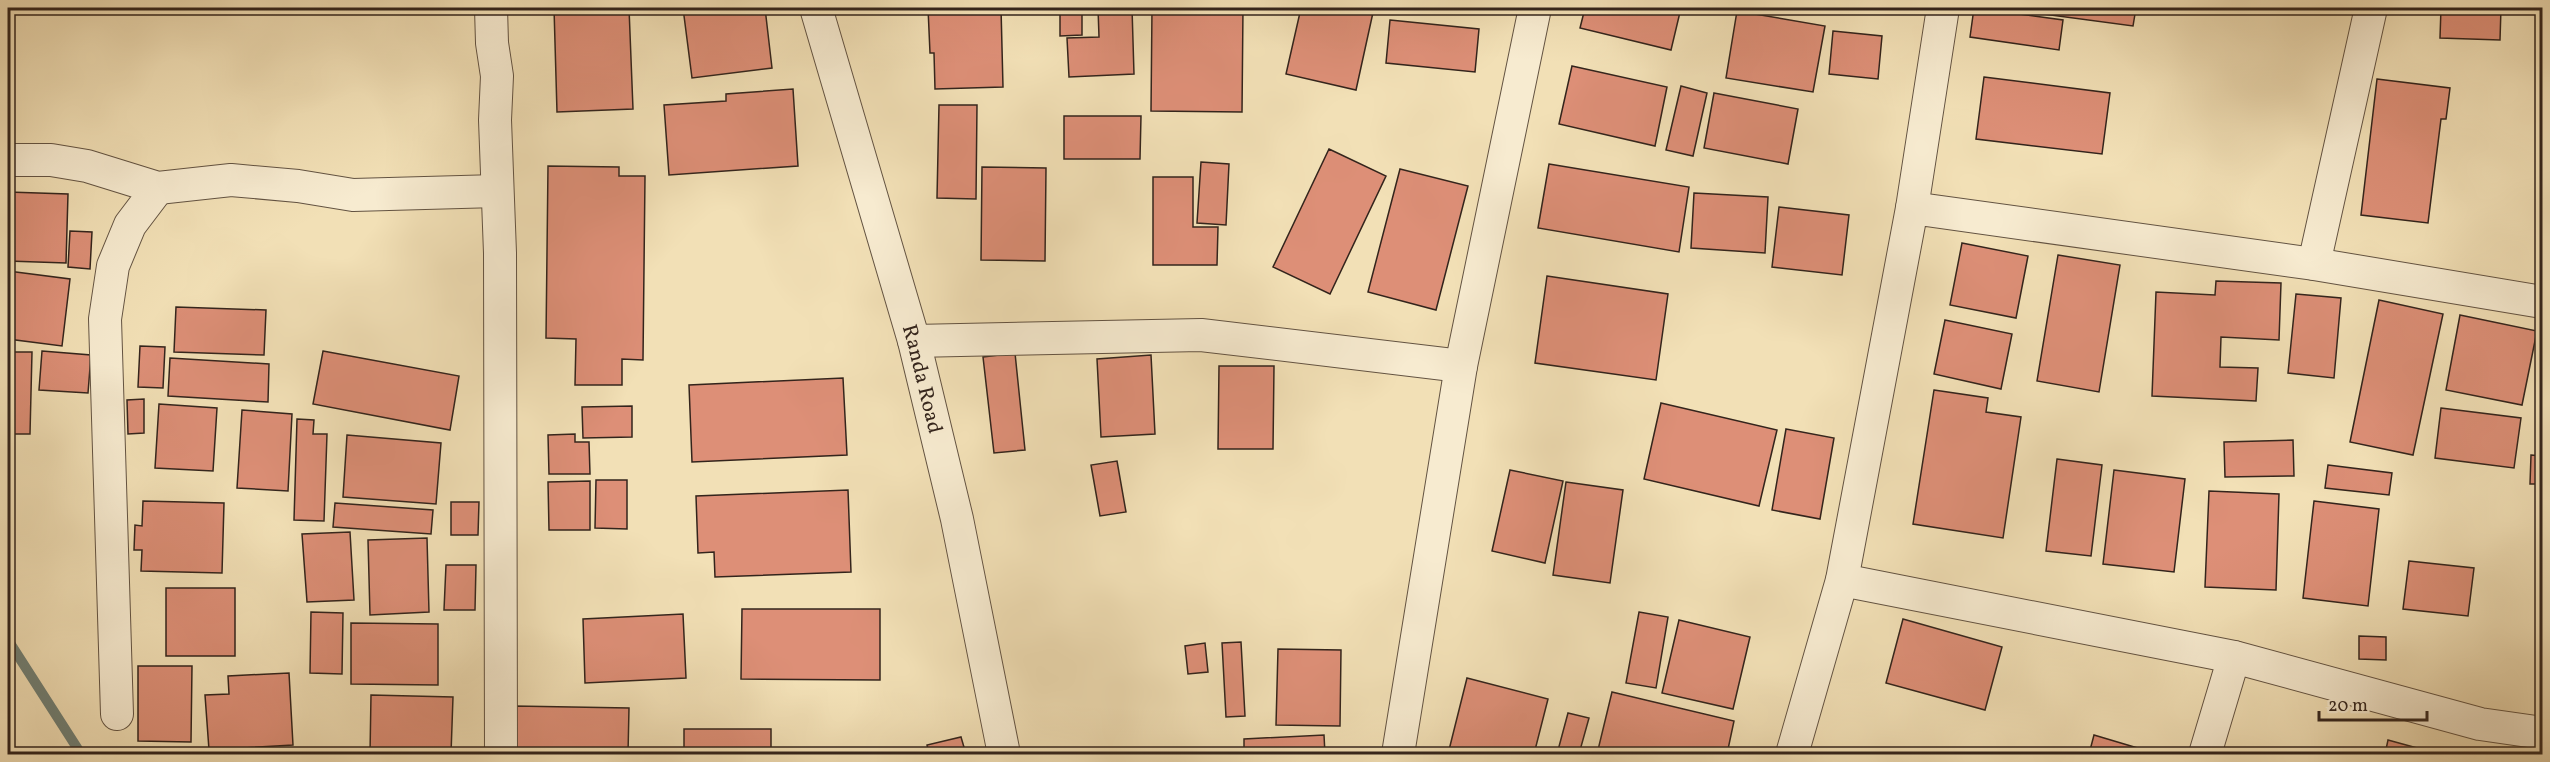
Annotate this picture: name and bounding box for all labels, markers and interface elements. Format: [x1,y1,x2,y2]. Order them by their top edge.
street label: Randa Road [894,321,949,437]
scale bar [2319,684,2427,722]
text: 20 m [2328,694,2368,719]

